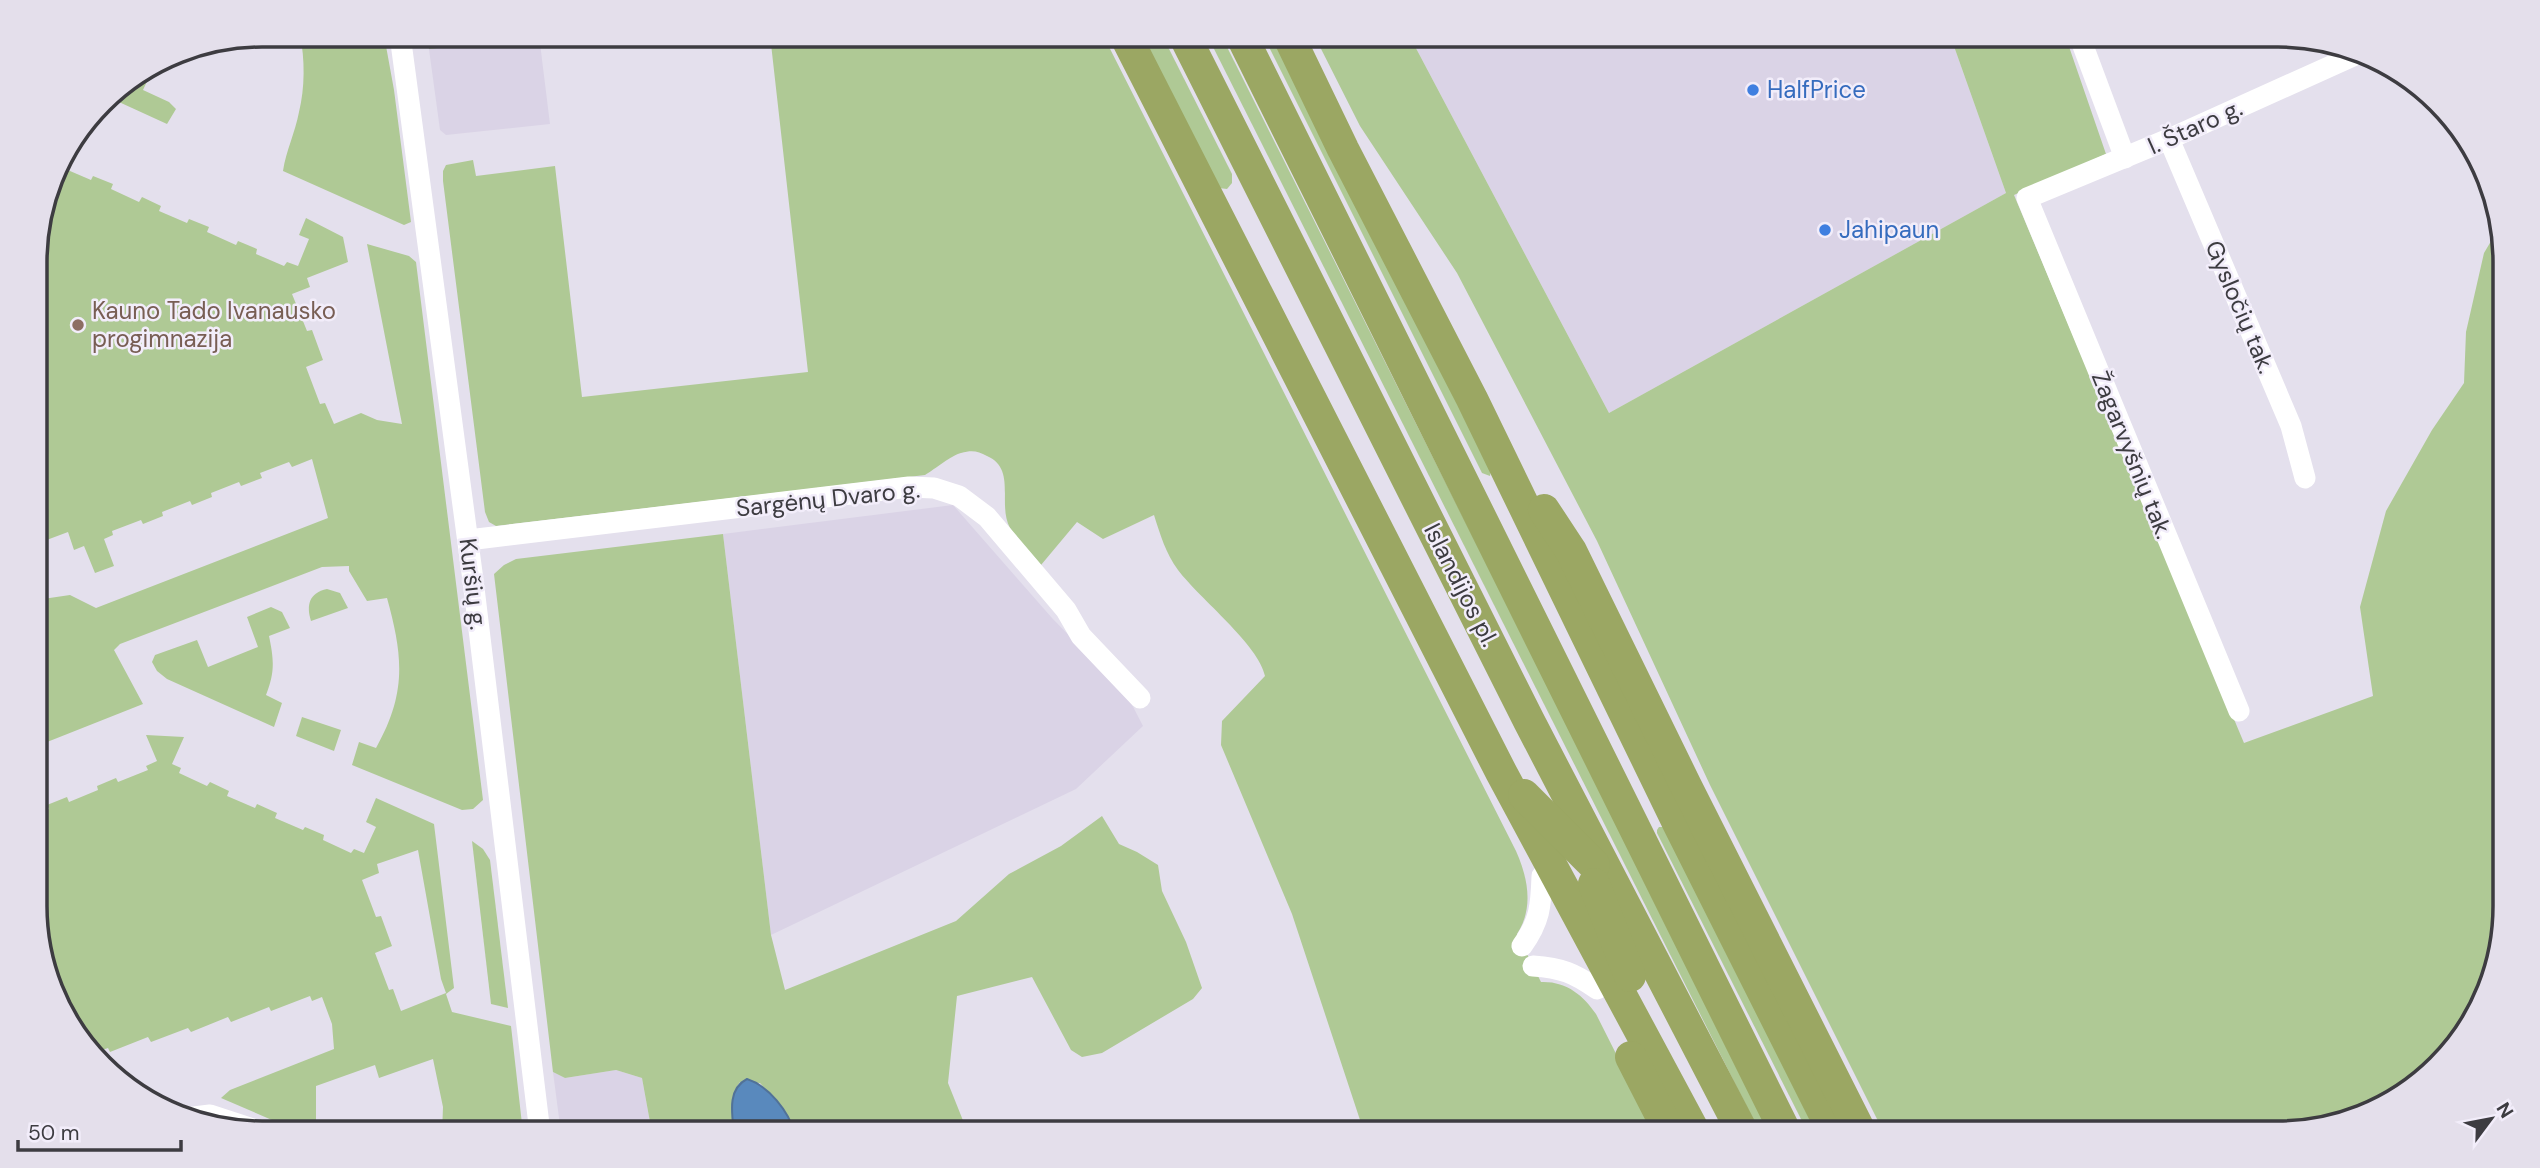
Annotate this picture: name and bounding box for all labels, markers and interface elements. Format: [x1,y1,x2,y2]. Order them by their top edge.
place label: HalfPrice [1767,74,1866,105]
marker: HalfPrice [1745,82,1761,98]
street label: I. Štaro g. [2143,92,2247,161]
place label: Jahipaun [1839,214,1939,245]
marker: Jahipaun [1817,222,1833,238]
street label: Gysločių tak. [2199,236,2282,378]
place label: Kauno Tado Ivanausko progimnazija [92,295,336,354]
marker: Kauno Tado Ivanausko progimnazija [70,317,86,333]
street label: Žagarvyšnių tak. [2085,367,2180,543]
street label: Sargėnų Dvaro g. [734,473,921,524]
street label: Islandijos pl. [1417,518,1506,652]
street label: Kuršių g. [452,536,495,632]
north arrow [2456,1084,2526,1154]
text: N [2491,1098,2519,1123]
scale bar [18,1108,180,1152]
text: 50 m [28,1119,79,1147]

